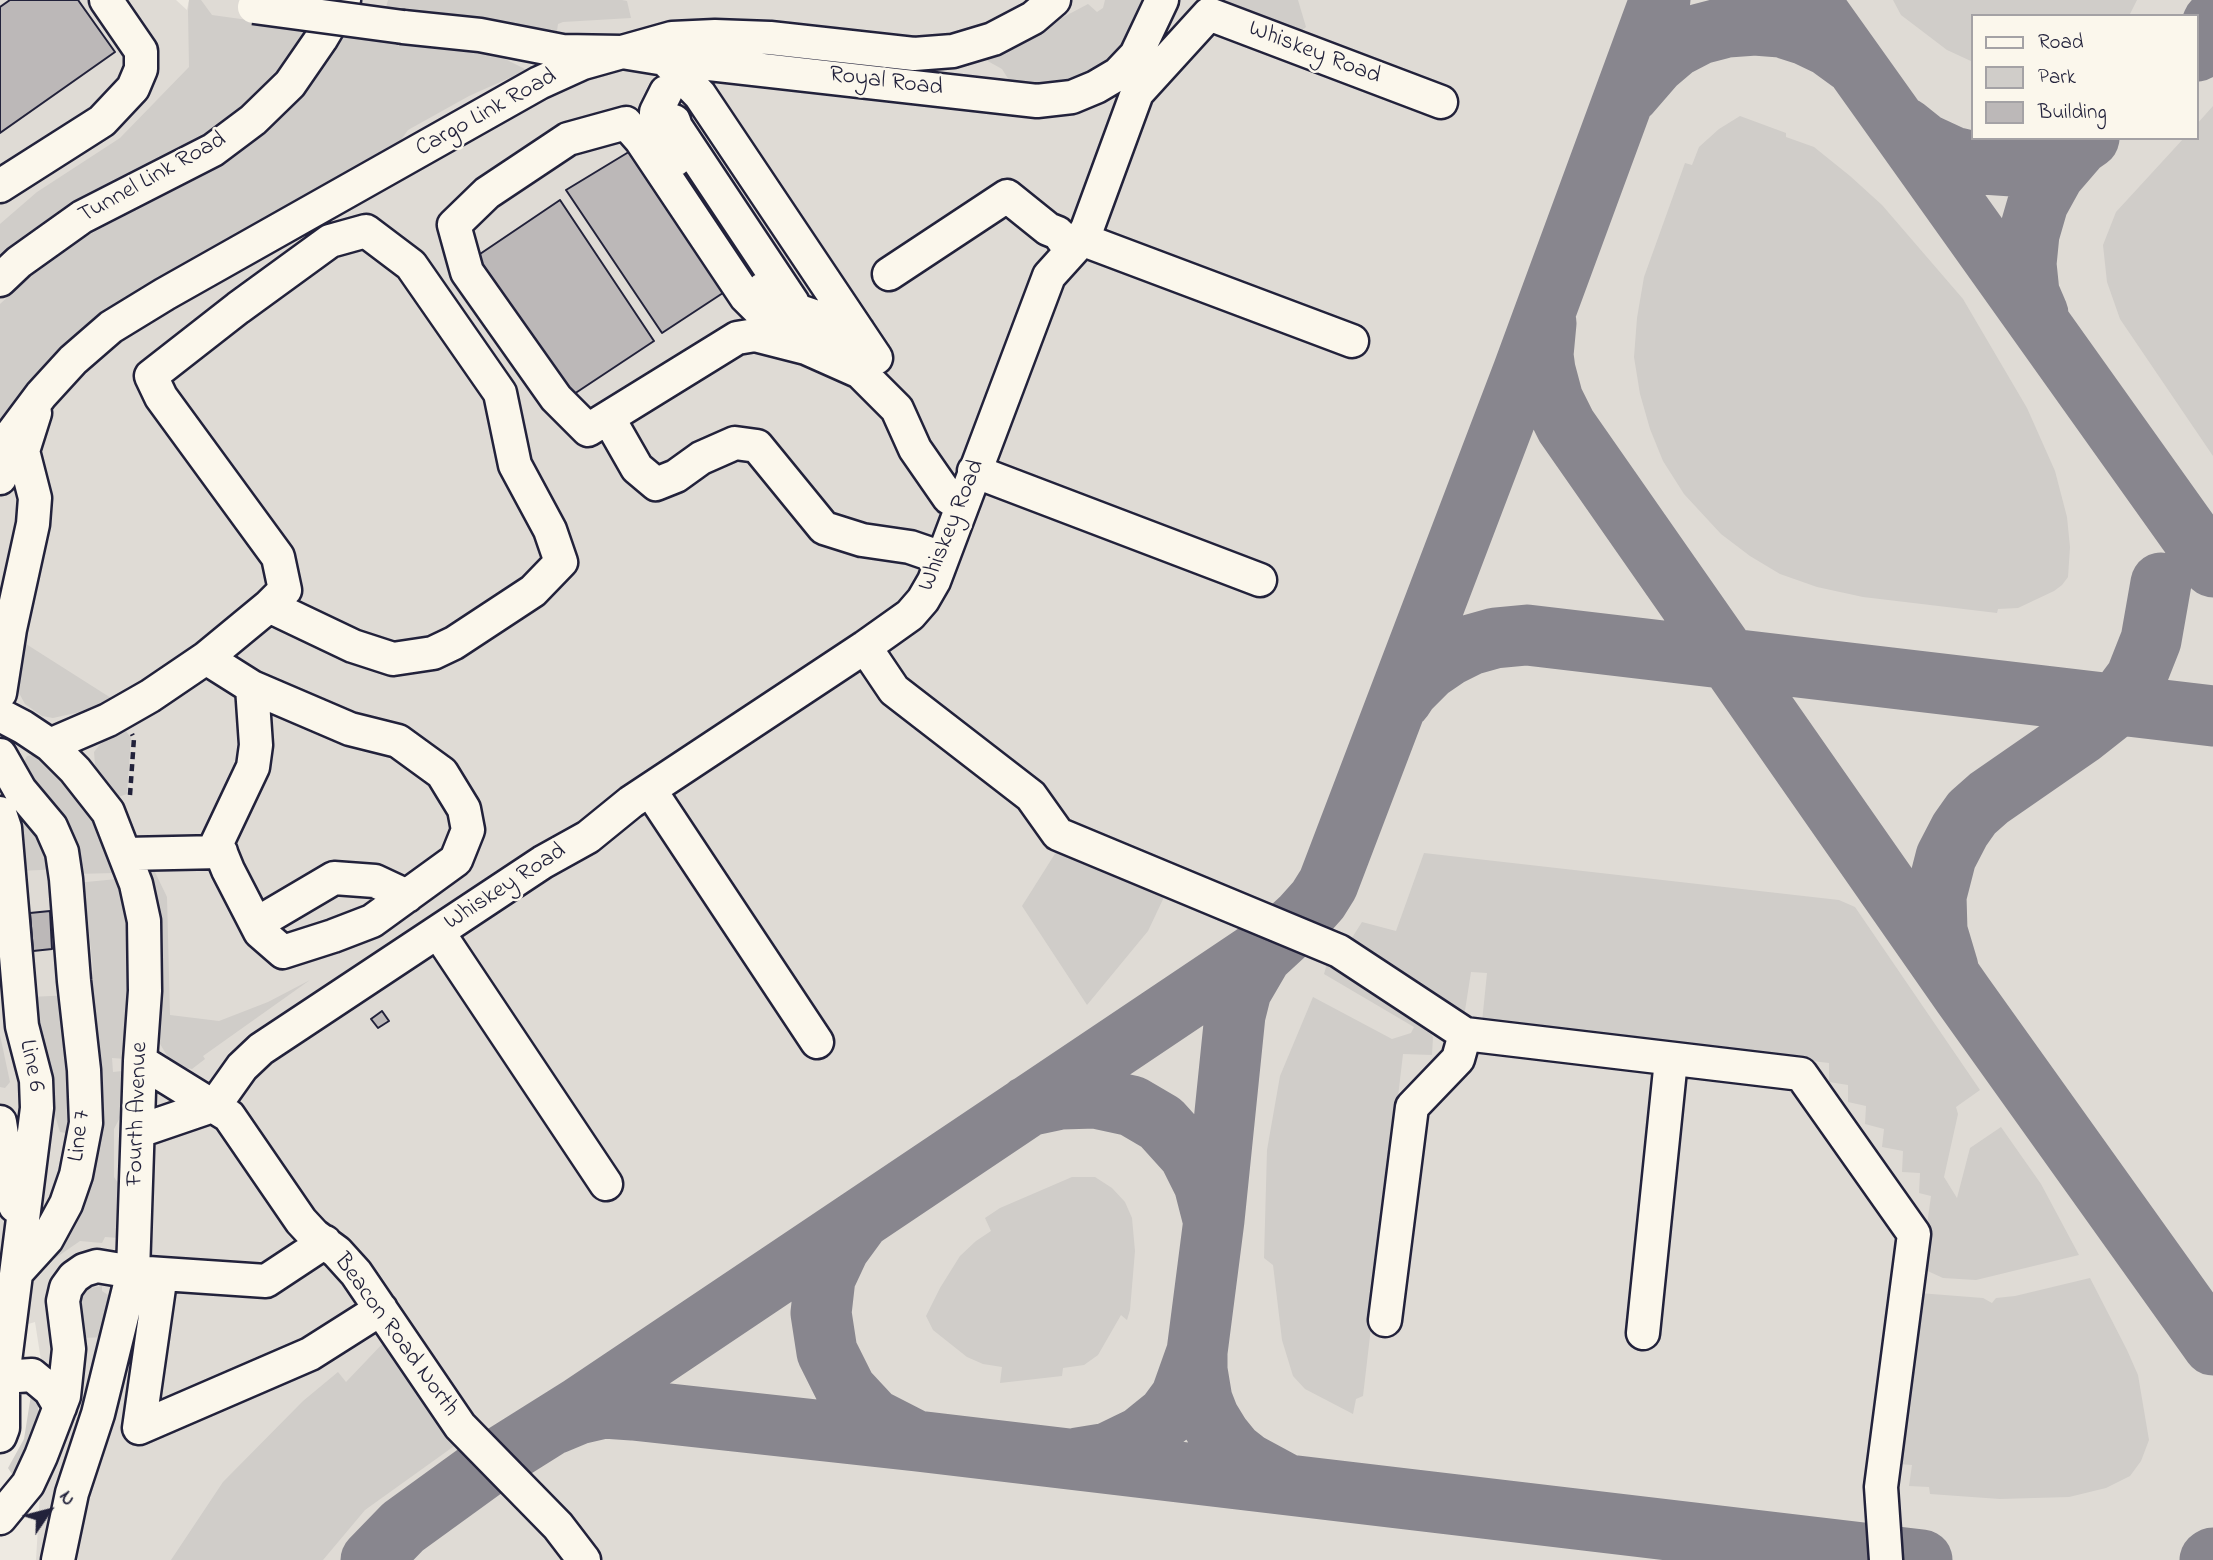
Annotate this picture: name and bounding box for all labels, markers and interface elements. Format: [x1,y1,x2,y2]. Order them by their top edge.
legend [1972,14,2199,140]
street label: Whiskey Road [1244,16,1384,92]
text: Road [2038,28,2084,58]
street label: Royal Road [828,62,944,104]
street label: Cargo Link Road [412,63,562,165]
text: Park [2038,63,2076,93]
text: Building [2038,98,2107,128]
street label: Tunnel Link Road [74,127,232,231]
street label: Whiskey Road [914,456,992,596]
street label: Whiskey Road [440,838,572,938]
street label: Line 6 [11,1038,49,1094]
street label: Fourth Avenue [122,1041,156,1187]
street label: Line 7 [64,1109,98,1163]
street label: Beacon Road North [326,1249,464,1423]
north arrow [14,1476,84,1546]
text: N [52,1486,81,1512]

